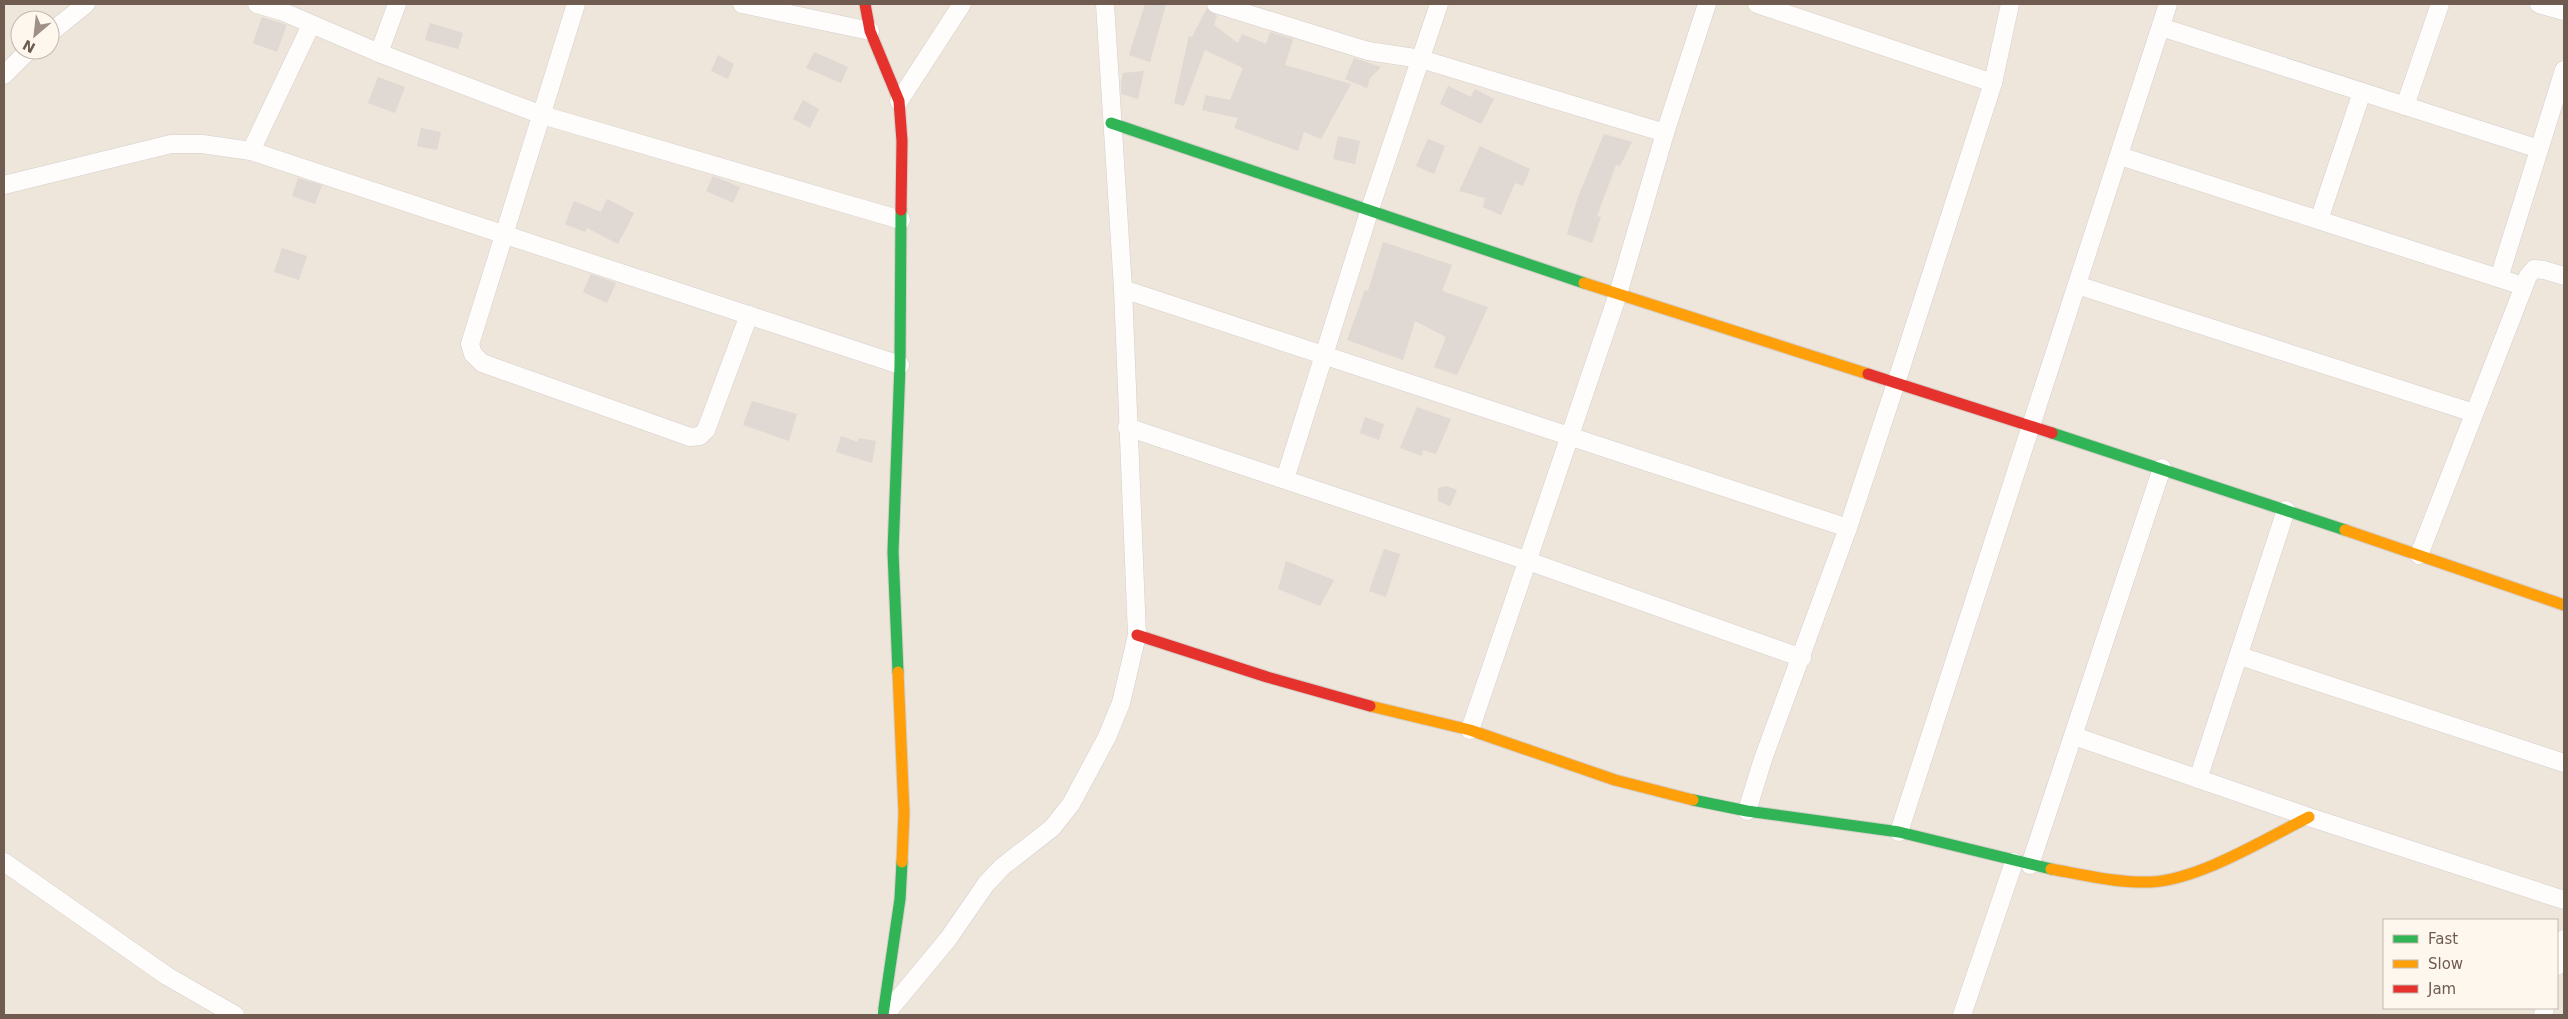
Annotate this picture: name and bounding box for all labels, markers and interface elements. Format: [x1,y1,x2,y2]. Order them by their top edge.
north arrow [10,10,60,60]
text: N [20,37,38,56]
legend [2383,919,2558,1009]
text: Fast [2428,930,2458,948]
text: Slow [2428,955,2463,973]
text: Jam [2427,980,2456,998]

